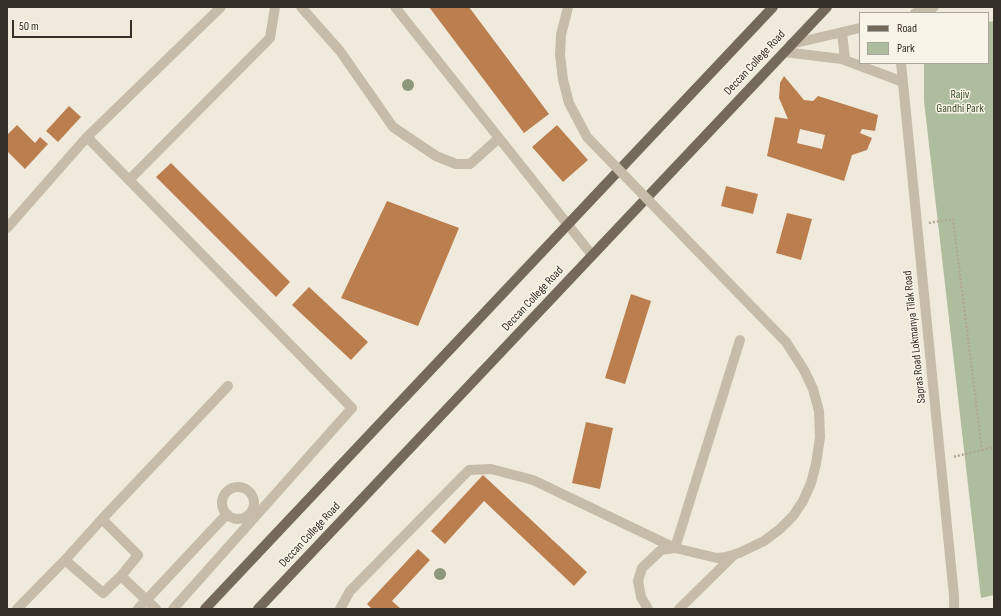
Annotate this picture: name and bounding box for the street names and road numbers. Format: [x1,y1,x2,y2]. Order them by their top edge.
street label: Deccan College Road [721,28,789,98]
street label: Deccan College Road [499,264,567,334]
street label: Sapras Road Lokmanya Tilak Road [901,270,929,404]
street label: Deccan College Road [276,500,344,570]

